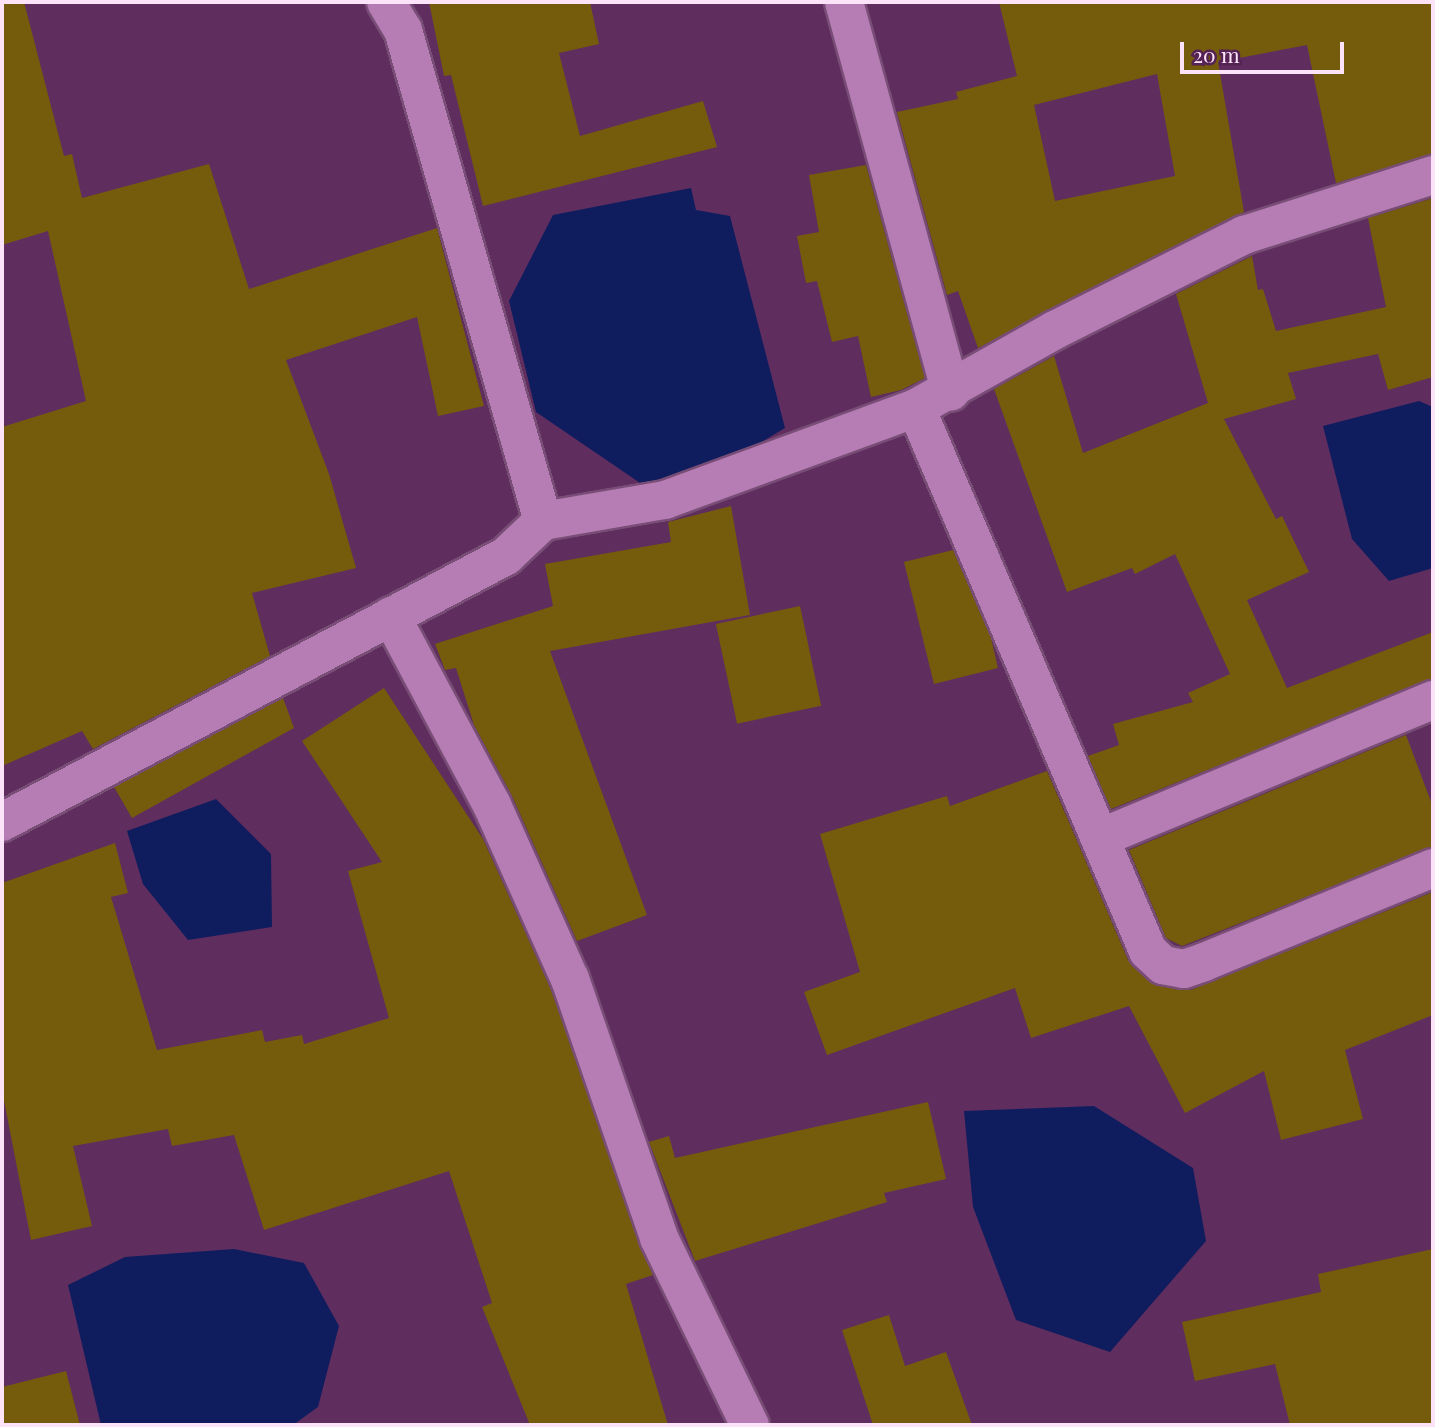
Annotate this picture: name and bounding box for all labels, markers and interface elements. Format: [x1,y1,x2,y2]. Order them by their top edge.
scale bar [1183,28,1348,72]
text: 20 m [1193,40,1240,68]

